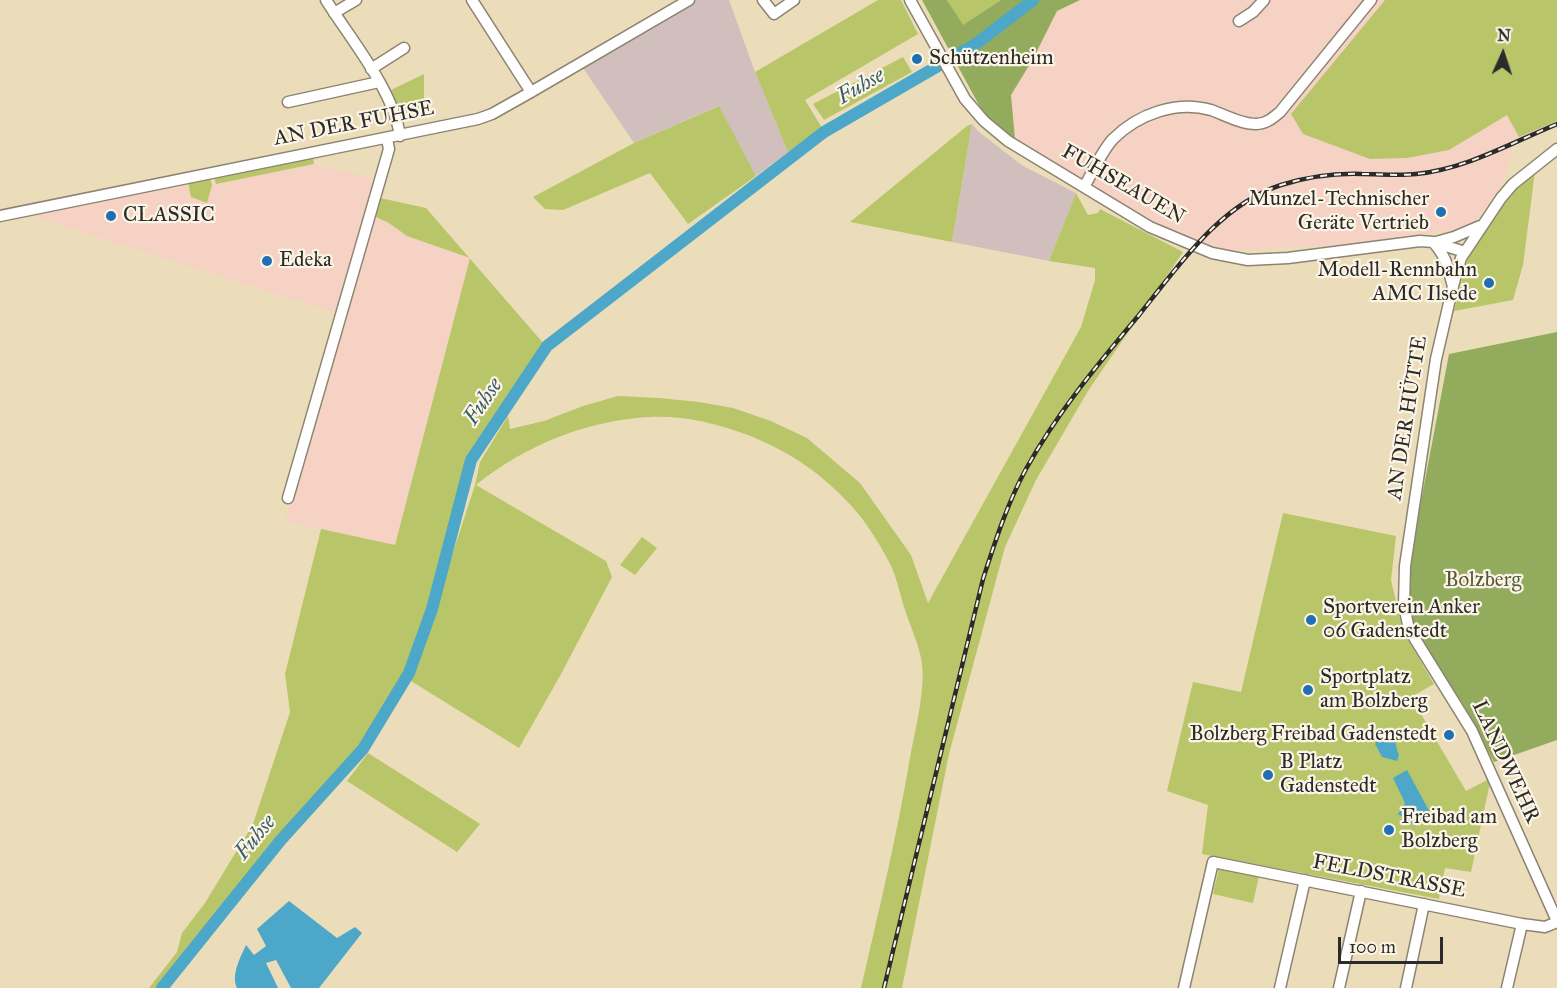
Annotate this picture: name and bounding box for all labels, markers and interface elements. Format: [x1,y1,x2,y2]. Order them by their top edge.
north arrow [1473,24,1533,84]
text: N [1497,26,1511,45]
place label: Schützenheim [929,46,1054,72]
marker: Schützenheim [910,52,924,66]
water label: Fuhse [833,63,889,111]
street label: AN DER FUHSE [272,96,436,152]
street label: FUHSEAUEN [1057,140,1189,230]
place label: Munzel-Technischer Geräte Vertrieb [1248,187,1429,237]
place label: CLASSIC [123,203,215,229]
marker: Munzel-Technischer Geräte Vertrieb [1434,205,1448,219]
marker: CLASSIC [104,209,118,223]
place label: Edeka [279,248,332,274]
marker: Edeka [260,254,274,268]
place label: Modell-Rennbahn AMC Ilsede [1317,258,1477,308]
marker: Modell-Rennbahn AMC Ilsede [1482,276,1496,290]
street label: AN DER HÜTTE [1383,334,1433,502]
water label: Fuhse [459,374,509,430]
park label: Bolzberg [1445,568,1521,594]
place label: Sportverein Anker 06 Gadenstedt [1323,595,1480,645]
marker: Sportverein Anker 06 Gadenstedt [1304,613,1318,627]
place label: Sportplatz am Bolzberg [1320,665,1428,715]
marker: Sportplatz am Bolzberg [1301,683,1315,697]
street label: LANDWEHR [1466,697,1544,827]
place label: Bolzberg Freibad Gadenstedt [1190,722,1437,748]
marker: Bolzberg Freibad Gadenstedt [1442,728,1456,742]
place label: B Platz Gadenstedt [1280,750,1377,800]
marker: B Platz Gadenstedt [1261,768,1275,782]
place label: Freibad am Bolzberg [1401,805,1497,855]
water label: Fuhse [230,810,282,866]
marker: Freibad am Bolzberg [1382,823,1396,837]
street label: FELDSTRASSE [1310,850,1468,904]
scale bar [1341,925,1446,963]
text: 100 m [1349,936,1396,958]

